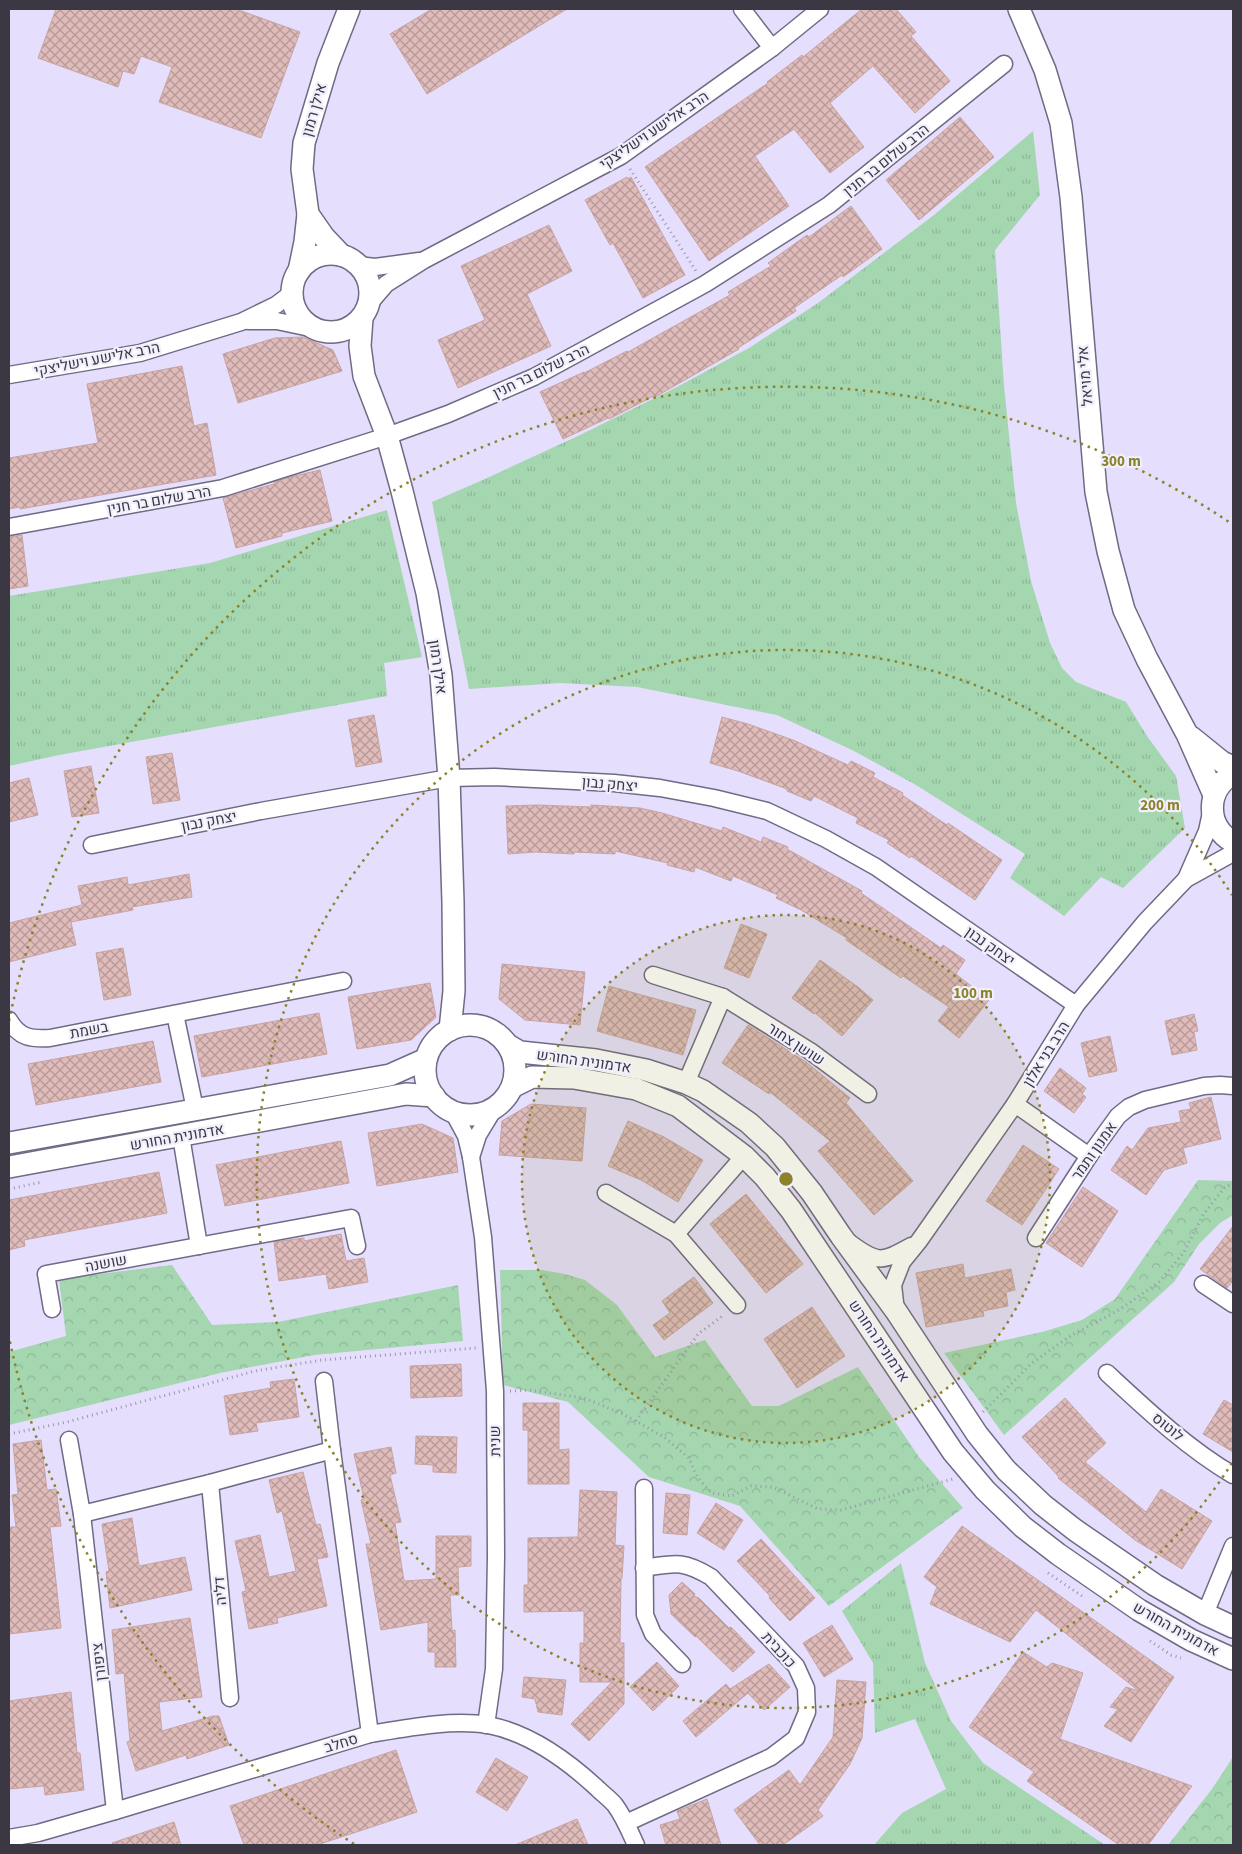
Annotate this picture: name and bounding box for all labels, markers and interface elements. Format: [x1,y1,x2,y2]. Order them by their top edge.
street label: אילן רמון [297,81,332,139]
street label: הרב אלישע וישליצקי [595,86,713,175]
street label: הרב שלום בר חנין [839,119,934,202]
street label: הרב אלישע וישליצקי [32,337,162,382]
street label: הרב שלום בר חנין [489,339,593,404]
street label: אלי מויאל [1072,345,1099,407]
text: 300 m [1101,451,1141,472]
street label: הרב שלום בר חנין [105,481,213,520]
street label: אילן רמון [423,638,452,696]
street label: יצחק נבון [581,772,639,797]
text: 200 m [1140,795,1180,816]
street label: יצחק נבון [179,806,239,837]
street label: יצחק נבון [961,922,1019,971]
text: 100 m [953,983,993,1004]
street label: בשמת [68,1016,110,1044]
street label: הרב בני אלון [1018,1017,1075,1091]
street label: שושן צחור [763,1018,829,1071]
street label: אדמונית החורש [535,1044,633,1079]
street label: אמנון ותמר [1067,1118,1122,1185]
street label: אדמונית החורש [128,1119,226,1156]
centre of rings [777,1170,795,1188]
street label: שושנה [83,1249,129,1278]
street label: אדמונית החורש [843,1296,914,1387]
street label: לוטוס [1147,1408,1188,1447]
street label: שנית [485,1425,506,1457]
street label: דליה [209,1575,232,1606]
street label: אדמונית החורש [1129,1597,1223,1662]
street label: כוכבית [757,1628,801,1673]
street label: ציפורן [87,1642,112,1682]
street label: סחלב [322,1728,361,1759]

